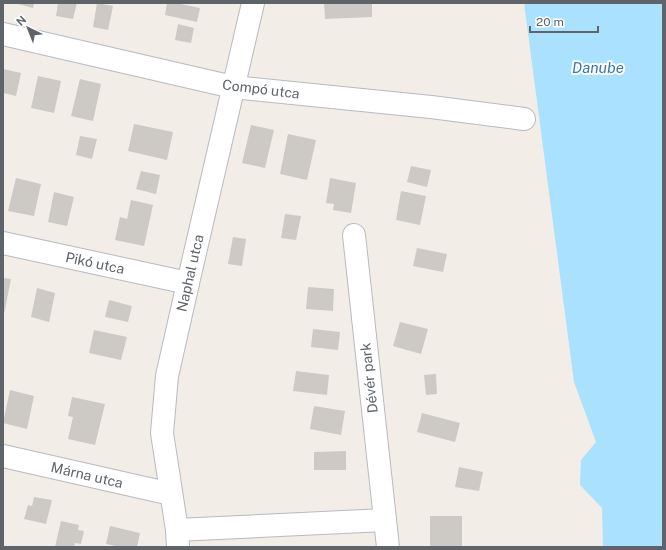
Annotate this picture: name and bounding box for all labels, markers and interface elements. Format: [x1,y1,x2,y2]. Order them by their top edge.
north arrow [8,8,48,48]
scale bar [530,8,598,34]
text: N [14,13,28,28]
text: 20 m [536,15,564,29]
water label: Danube [572,59,624,76]
street label: Compó utca [221,76,301,102]
street label: Naphal utca [173,233,207,313]
street label: Pikó utca [64,249,126,277]
street label: Dévér park [357,342,381,414]
street label: Márna utca [49,459,125,491]

